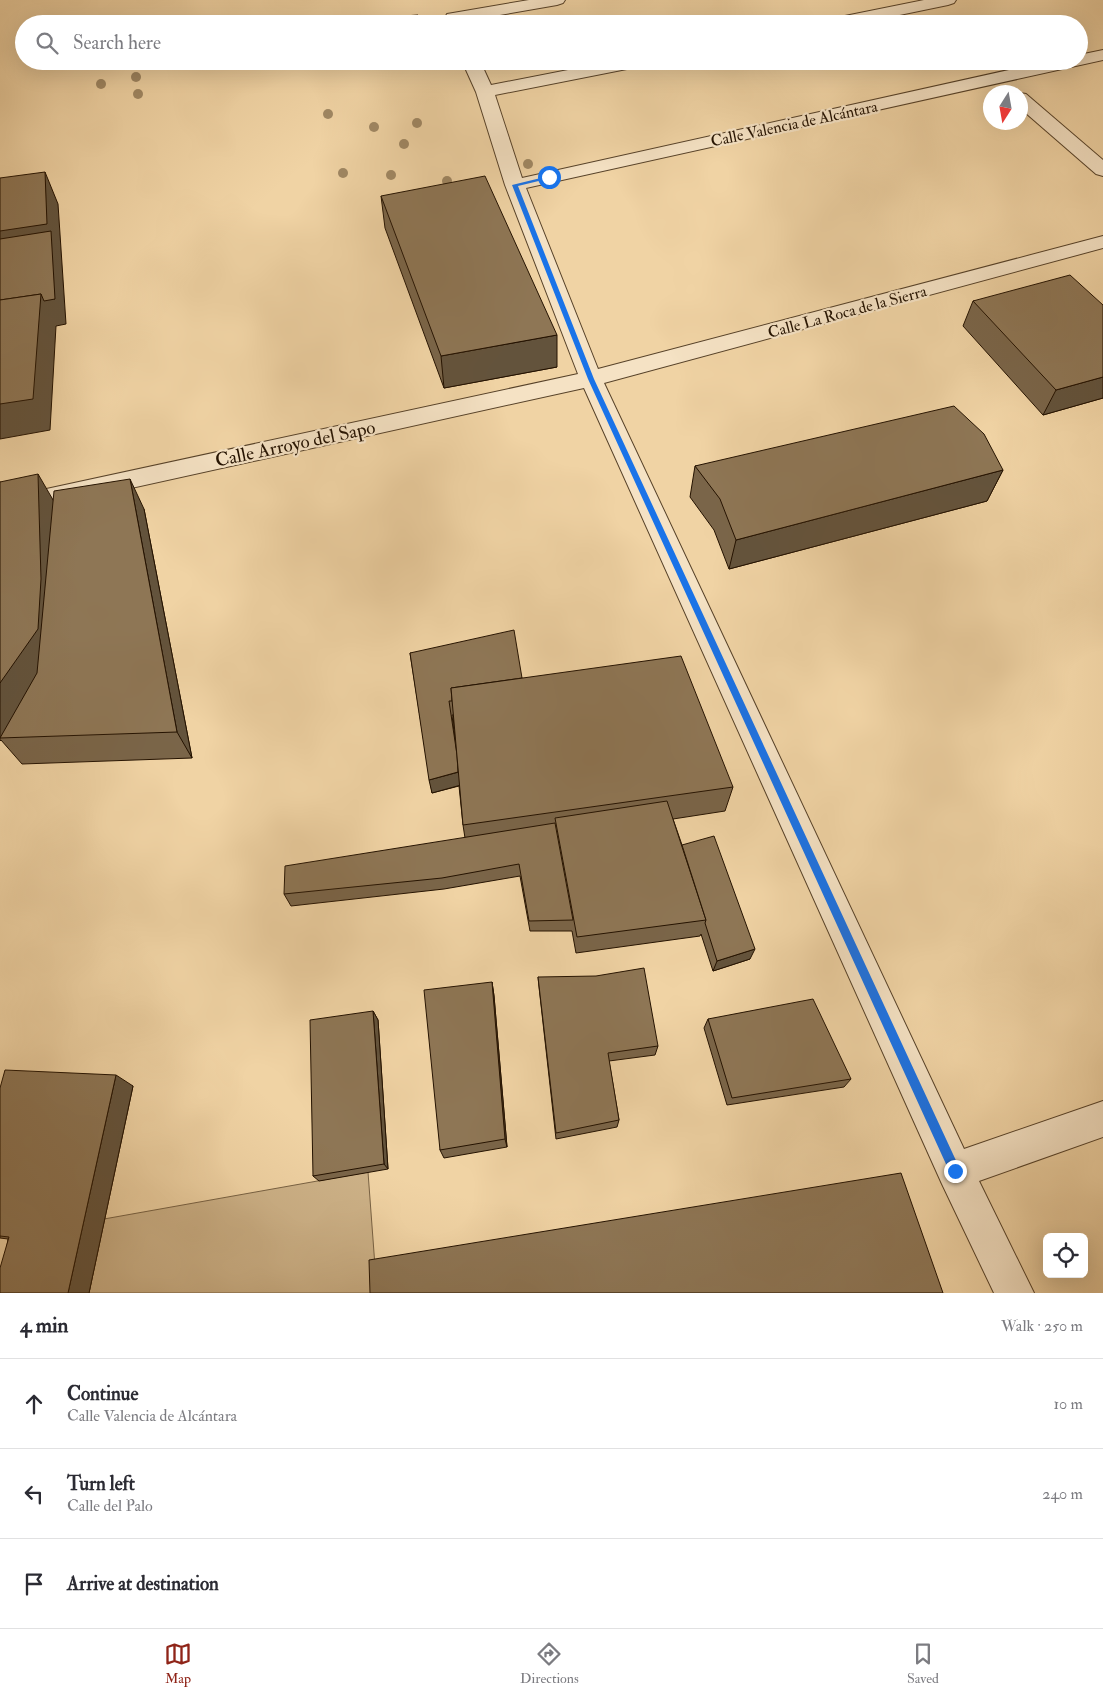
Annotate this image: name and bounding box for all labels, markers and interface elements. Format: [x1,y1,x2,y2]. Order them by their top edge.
search box [15,15,1088,70]
icon: search [33,29,61,57]
text: Search here [73,31,161,55]
north arrow [983,85,1028,130]
street label: Calle Valencia de Alcántara [709,96,880,151]
route start [538,166,561,189]
street label: Calle La Roca de la Sierra [766,281,929,343]
street label: Calle Arroyo del Sapo [213,415,378,474]
route end [944,1160,967,1183]
map controls [1043,1233,1088,1278]
button: locate [1043,1233,1088,1278]
text: 4 min [20,1312,68,1339]
text: Walk · 250 m [1001,1316,1083,1336]
text: Continue [67,1382,138,1406]
icon: ahead [20,1390,48,1418]
text: 10 m [1053,1394,1083,1414]
text: Calle Valencia de Alcántara [67,1406,237,1426]
text: Turn left [67,1472,135,1496]
icon: left [20,1480,48,1508]
text: 240 m [1042,1484,1083,1504]
text: Calle del Palo [67,1496,153,1516]
icon: arrive [20,1570,48,1598]
text: Arrive at destination [67,1572,219,1596]
tab: Map [164,1640,192,1687]
tab: Directions [520,1640,579,1687]
tab: Saved [907,1640,939,1687]

